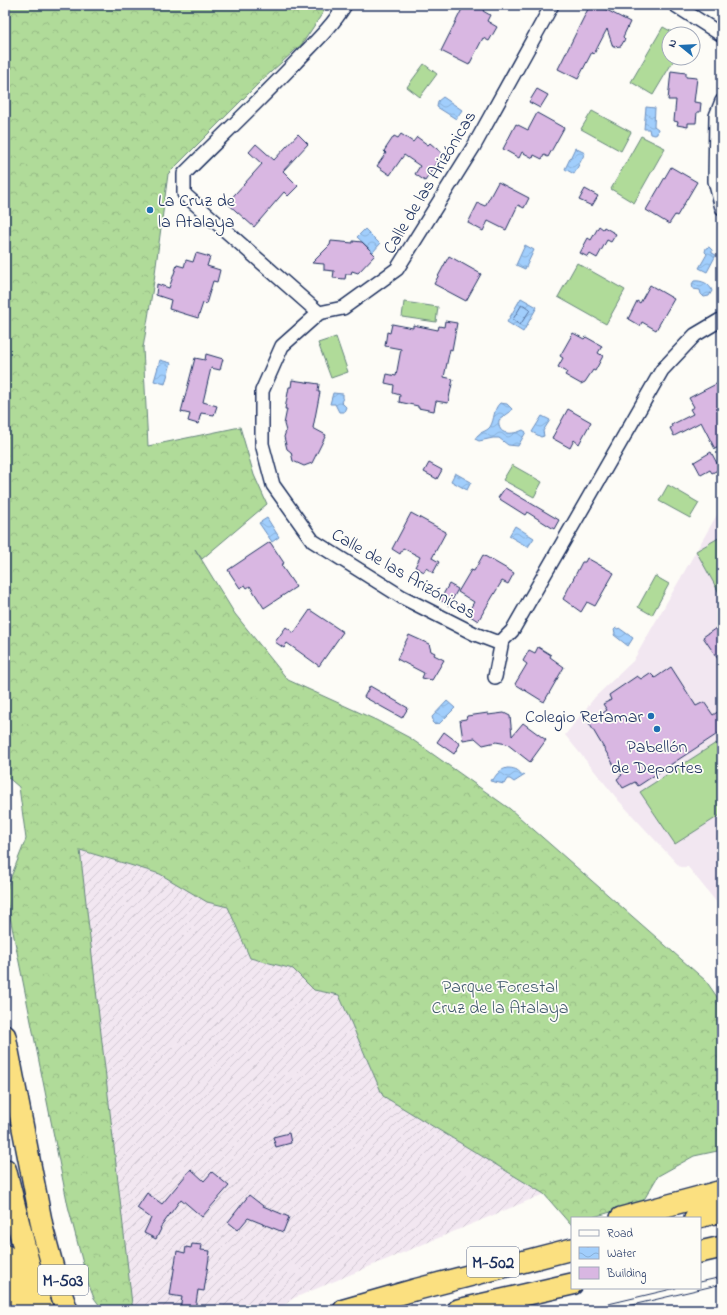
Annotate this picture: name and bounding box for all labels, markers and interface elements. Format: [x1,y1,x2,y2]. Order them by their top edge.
north arrow [661,26,701,66]
text: N [664,37,681,49]
street label: Calle de las Arizónicas [378,106,484,260]
place label: La Cruz de la Atalaya [158,189,236,236]
marker: La Cruz de la Atalaya [145,205,155,215]
street label: Calle de las Arizónicas [326,523,480,627]
place label: Colegio Retamar [525,705,643,732]
marker: Colegio Retamar [646,711,656,721]
marker: Pabellón de Deportes [652,724,662,734]
place label: Pabellón de Deportes [611,735,703,782]
park label: Parque Forestal Cruz de la Atalaya [432,975,569,1022]
legend [571,1217,701,1289]
text: Road [607,1225,633,1243]
text: Water [607,1245,636,1263]
road number: M-502 [467,1247,519,1277]
road number: M-503 [38,1265,88,1295]
text: Building [606,1265,646,1284]

